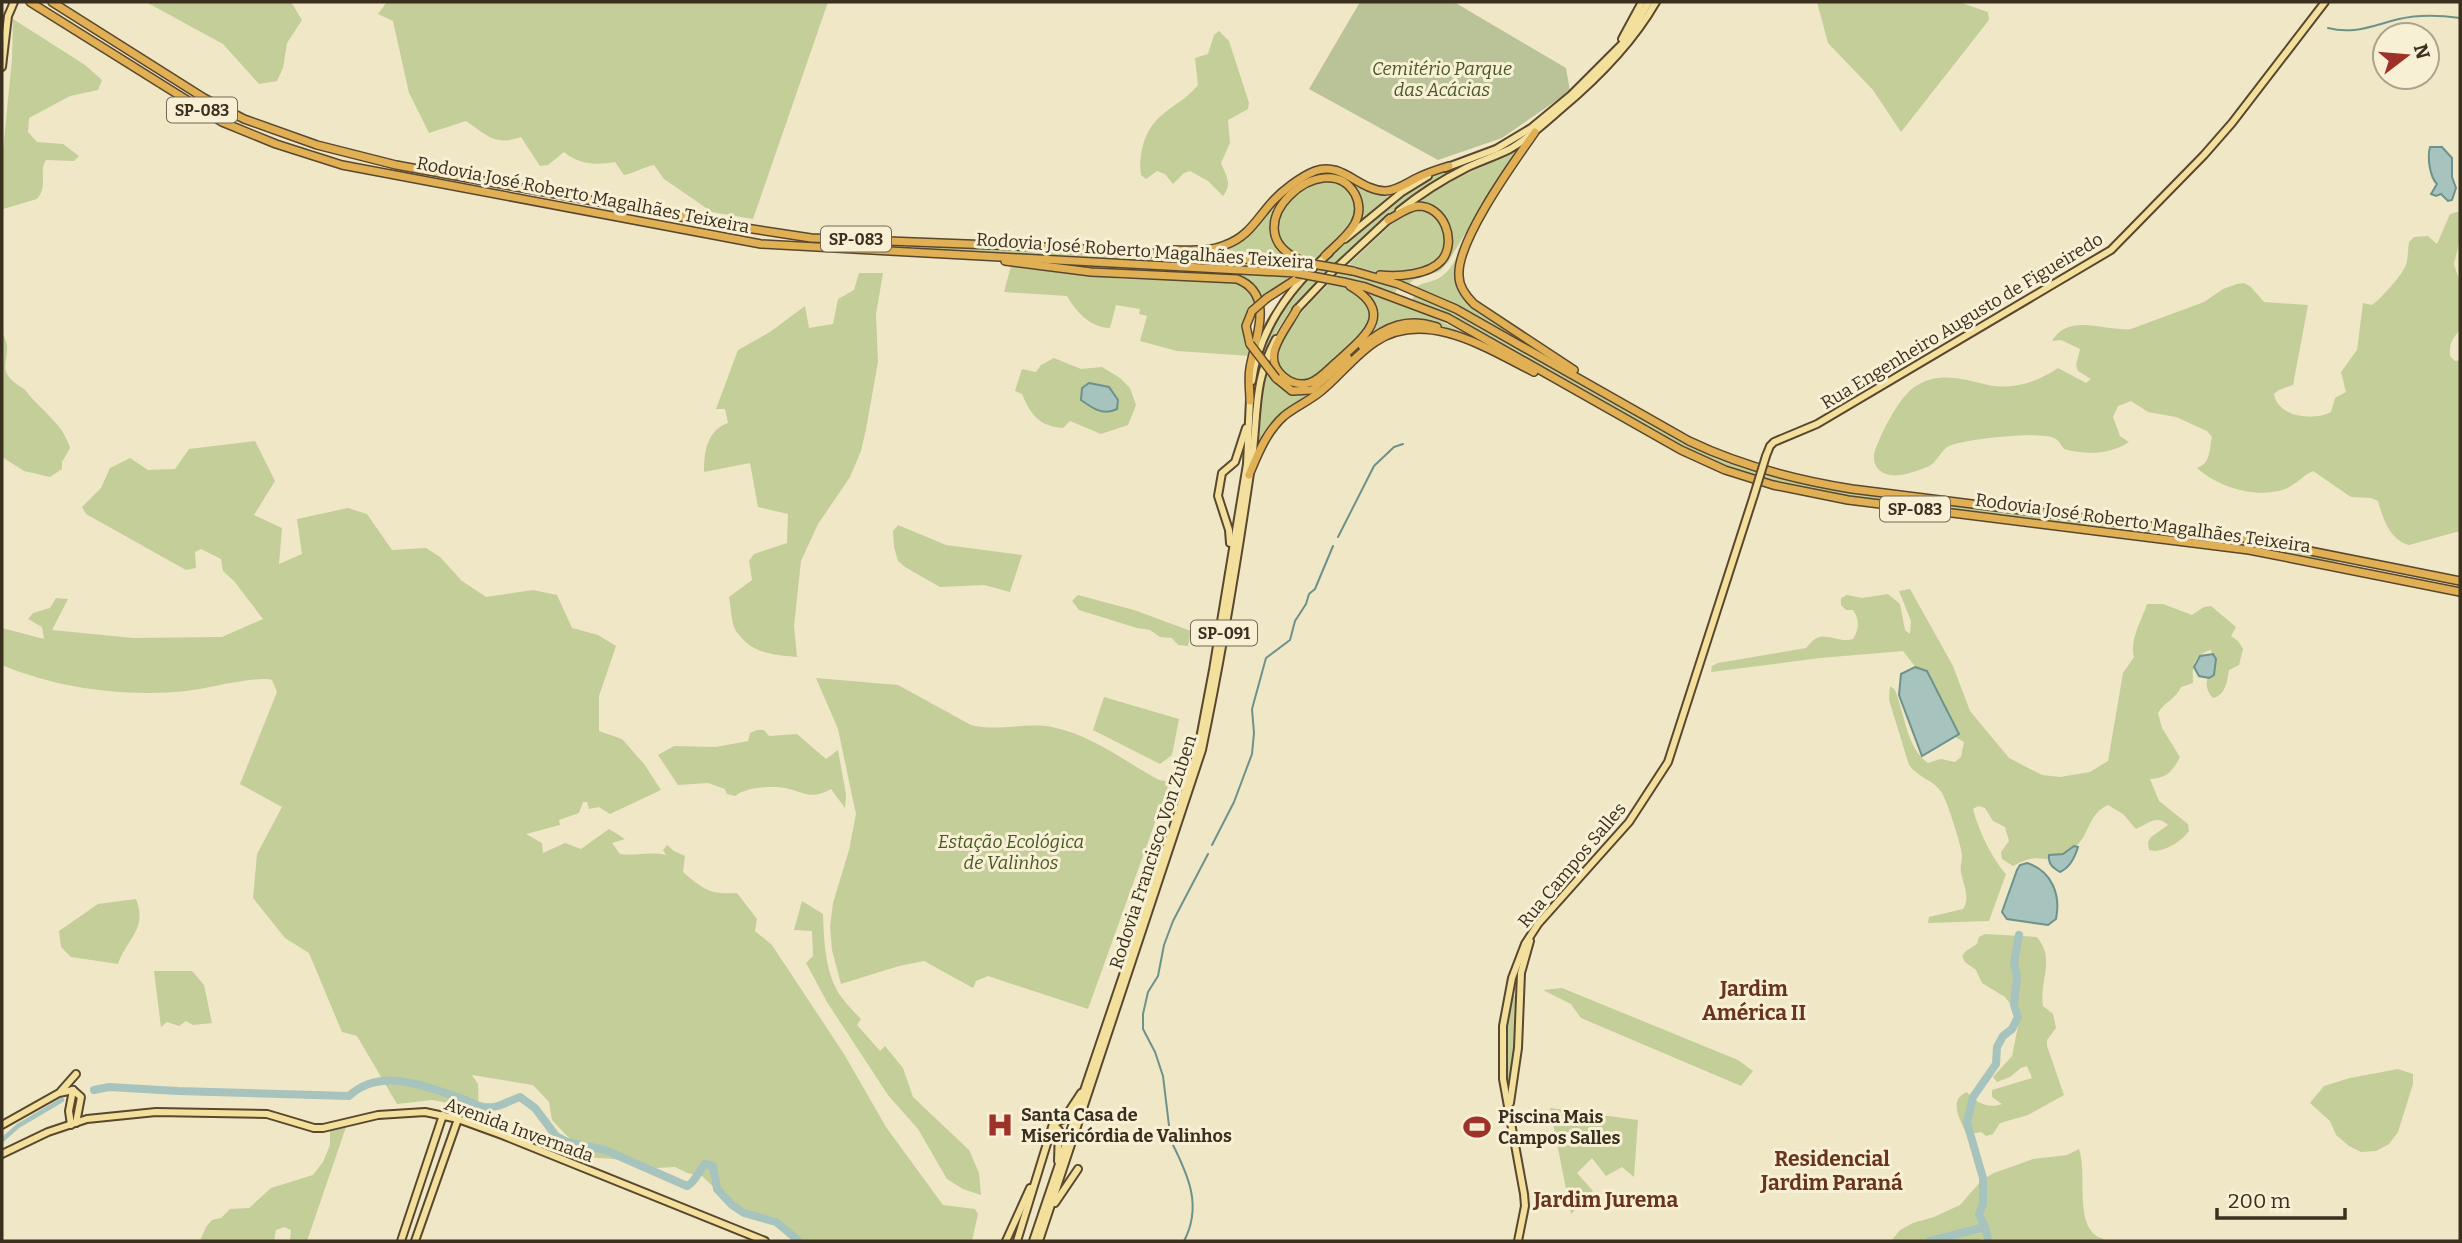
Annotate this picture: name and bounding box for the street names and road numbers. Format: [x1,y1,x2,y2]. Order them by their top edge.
road number: SP-083 [167,97,237,122]
street label: Rodovia José Roberto Magalhães Teixeira [415,152,751,238]
road number: SP-083 [821,227,891,252]
street label: Rodovia José Roberto Magalhães Teixeira [975,228,1315,274]
street label: Rua Engenheiro Augusto de Figueiredo [1817,228,2107,414]
street label: Rodovia José Roberto Magalhães Teixeira [1974,489,2312,557]
road number: SP-083 [1880,496,1950,522]
road number: SP-091 [1191,620,1257,646]
street label: Rodovia Francisco Von Zuben [1105,732,1201,972]
street label: Rua Campos Salles [1513,798,1631,932]
street label: Avenida Invernada [441,1093,597,1167]

